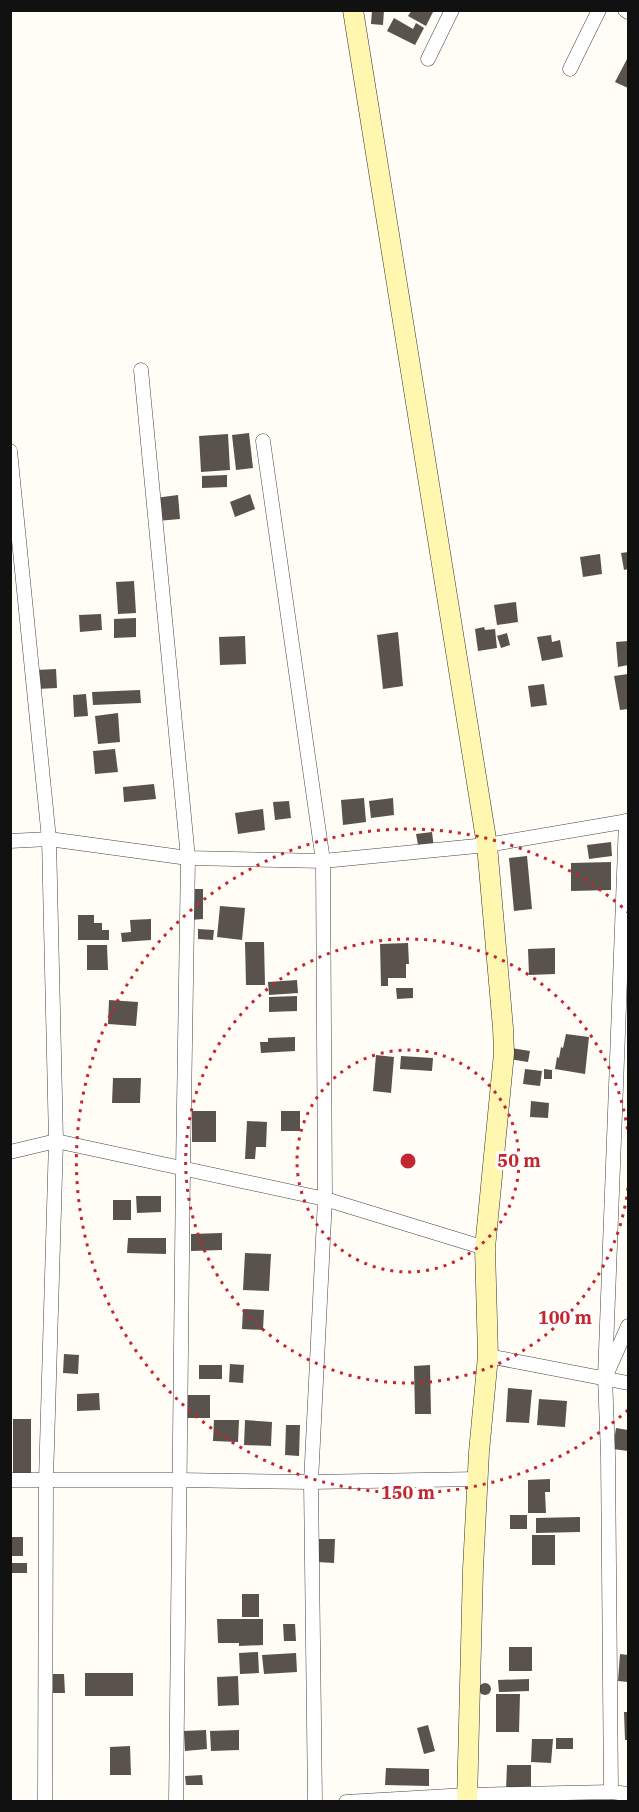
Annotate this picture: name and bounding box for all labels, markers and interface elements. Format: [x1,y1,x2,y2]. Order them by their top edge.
text: 50 m [497,1149,541,1172]
centre of rings [398,1151,418,1171]
text: 100 m [538,1306,593,1329]
text: 150 m [381,1481,436,1504]

